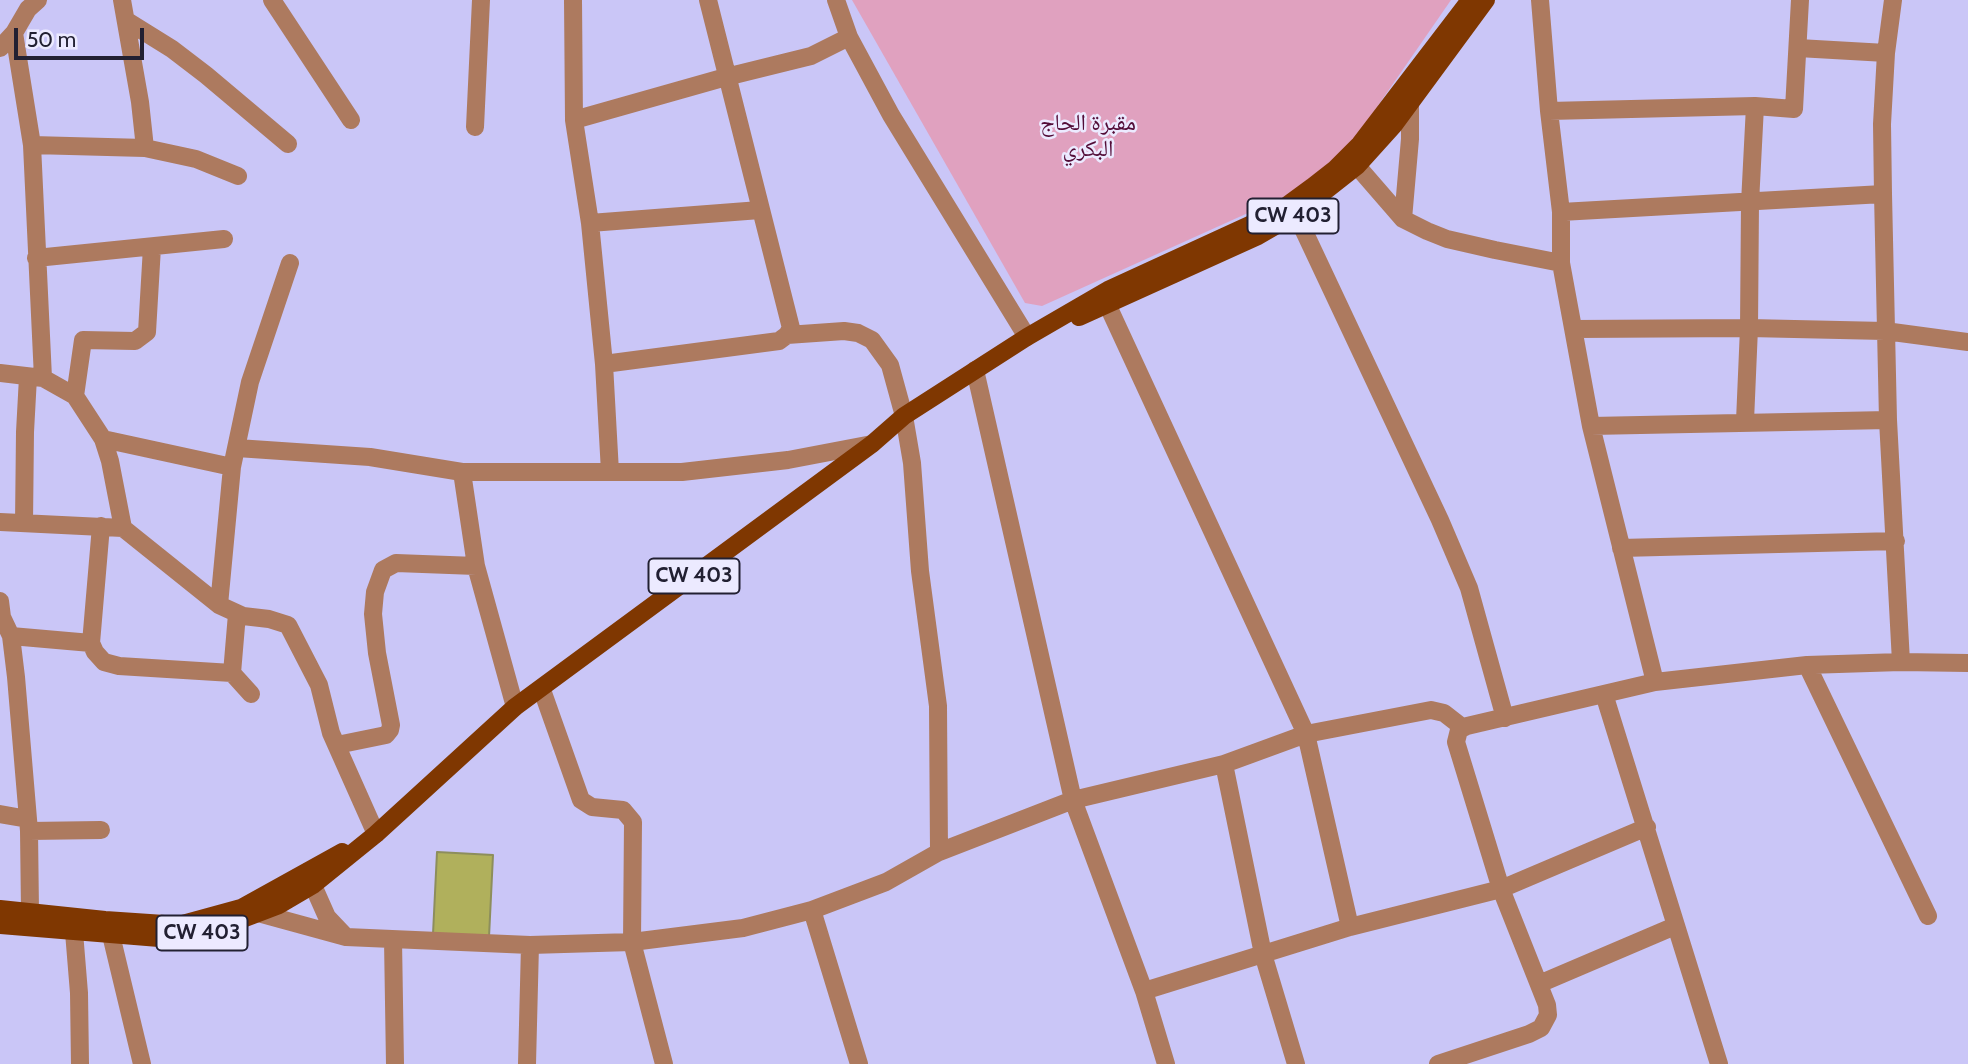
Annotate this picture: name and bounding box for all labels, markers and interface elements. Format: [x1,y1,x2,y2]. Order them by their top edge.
scale bar [18,14,147,58]
text: 50 m [27,27,76,52]
park label: مقبرة الحاج البكري [1040,109,1136,163]
road number: CW 403 [1248,198,1338,234]
road number: CW 403 [648,558,740,594]
road number: CW 403 [156,916,248,950]

